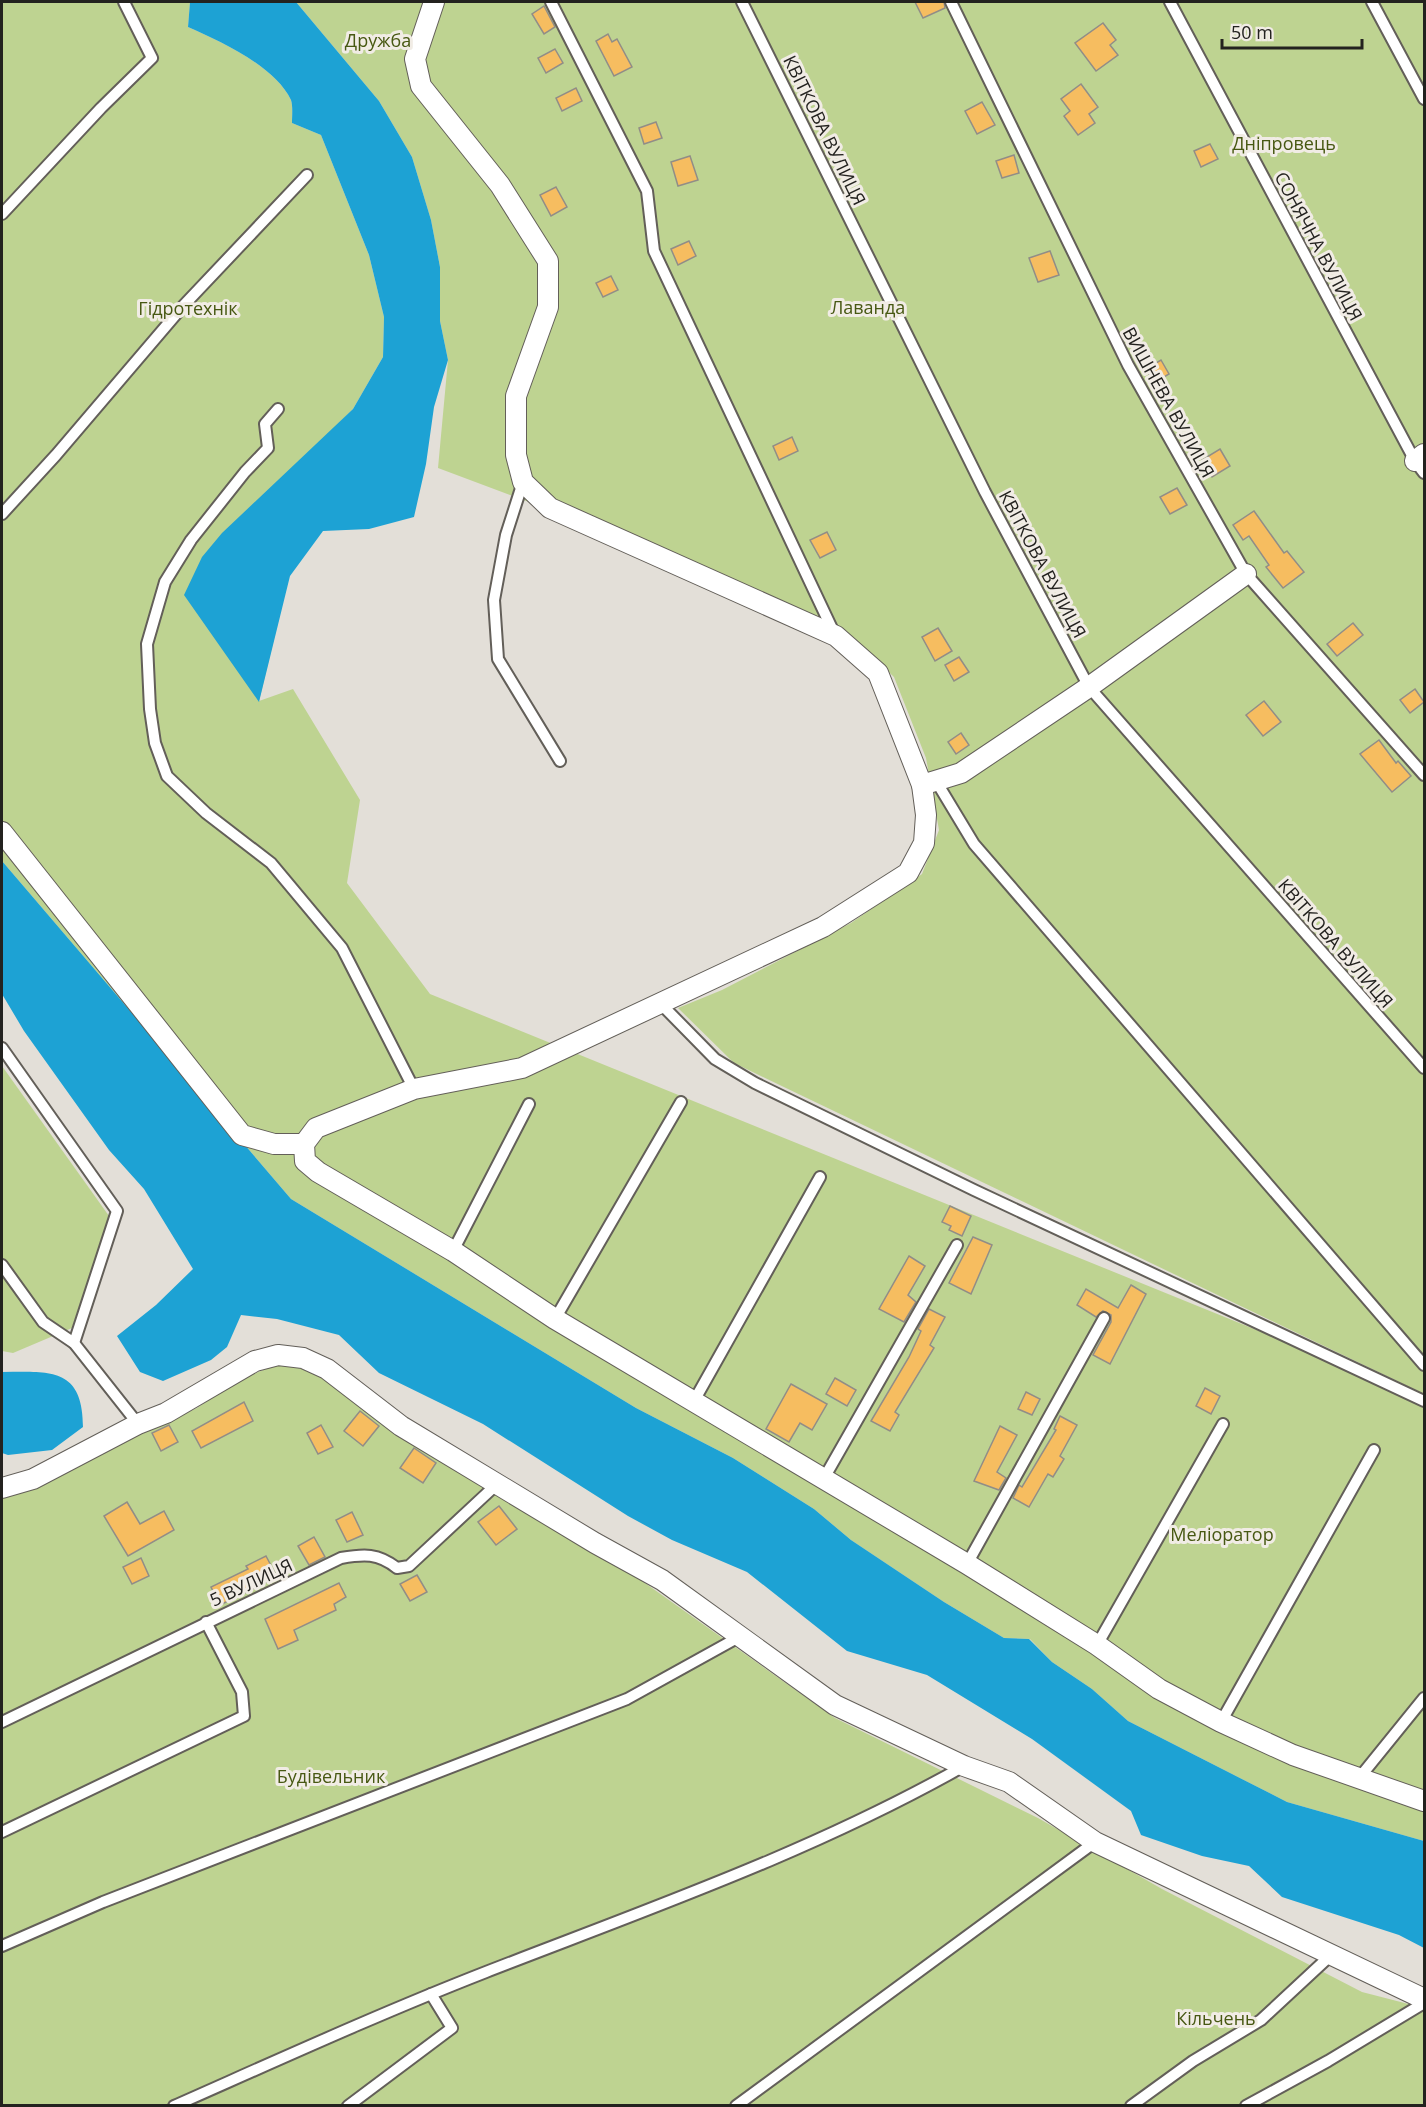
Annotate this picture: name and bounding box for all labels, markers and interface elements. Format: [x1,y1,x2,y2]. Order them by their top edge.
scale bar [1222,12,1362,50]
text: 50 m [1231,20,1273,44]
park label: Дружба [345,28,411,52]
street label: КВІТКОВА ВУЛИЦЯ [778,51,872,209]
park label: Дніпровець [1232,131,1336,155]
street label: СОНЯЧНА ВУЛИЦЯ [1270,167,1368,325]
park label: Лаванда [831,295,905,319]
park label: Гідротехнік [138,296,238,320]
street label: ВИШНЕВА ВУЛИЦЯ [1118,322,1220,482]
street label: КВІТКОВА ВУЛИЦЯ [994,486,1092,642]
street label: КВІТКОВА ВУЛИЦЯ [1273,873,1399,1013]
park label: Меліоратор [1170,1522,1274,1546]
street label: 5 ВУЛИЦЯ [206,1552,296,1612]
park label: Будівельник [277,1764,386,1788]
park label: Кільчень [1176,2006,1256,2030]

